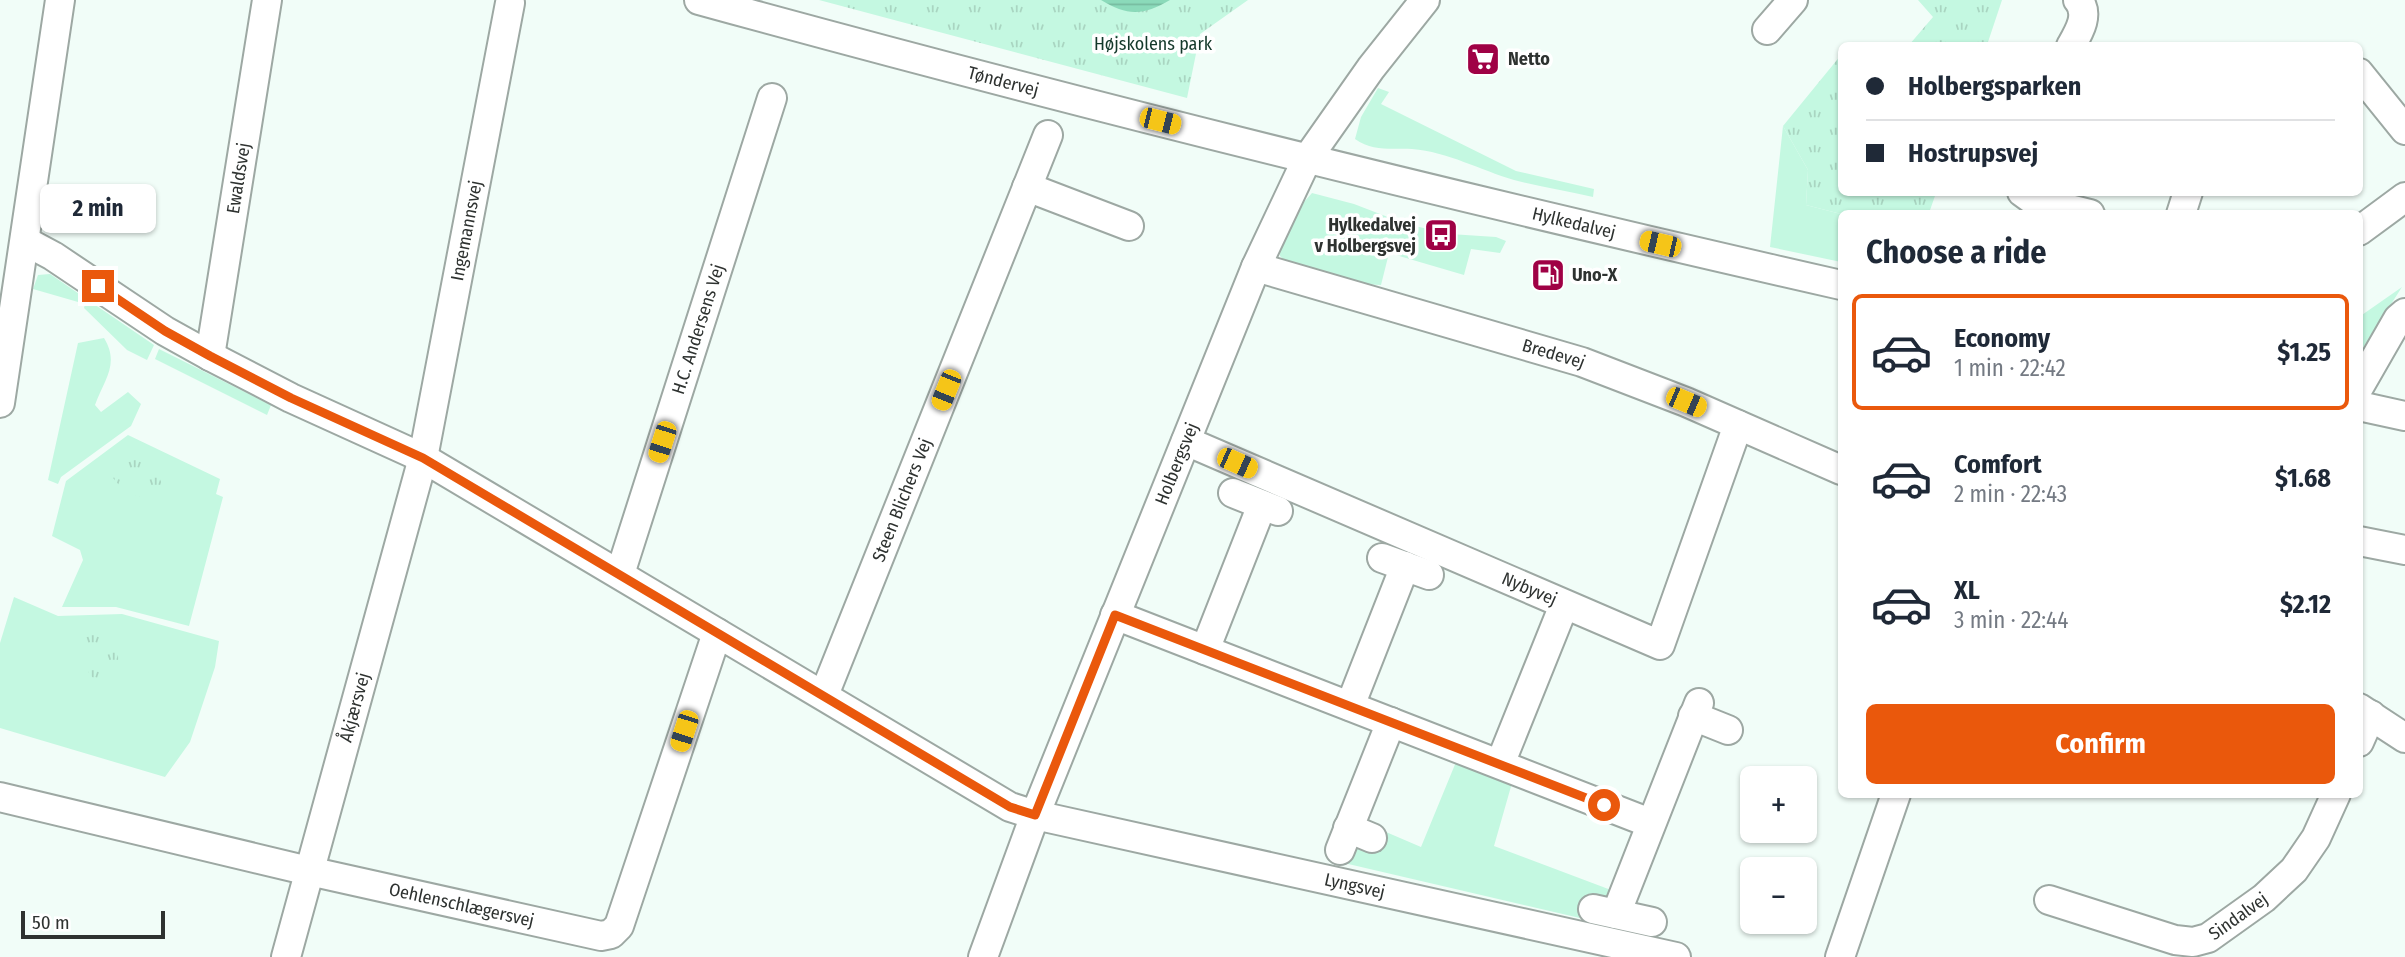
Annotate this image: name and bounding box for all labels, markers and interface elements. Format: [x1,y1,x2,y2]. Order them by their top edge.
park label: Højskolens park [1094,33,1213,55]
supermarket icon: Netto [1464,40,1502,78]
place label: Netto [1508,48,1550,70]
street label: Tøndervej [965,62,1041,101]
text: Holbergsparken [1908,71,2081,102]
car [1138,106,1183,136]
text: Hostrupsvej [1908,138,2038,169]
street label: Ewaldsvej [222,141,255,215]
street label: Ingemannsvej [446,179,487,283]
callout: 2 min [40,184,156,233]
text: 2 min [73,194,124,222]
street label: Hylkedalvej [1530,203,1618,244]
place label: Hylkedalvej v Holbergsvej [1314,214,1416,257]
bus stop icon: Hylkedalvej v Holbergsvej [1422,216,1460,254]
car [1638,229,1683,259]
text: Choose a ride [1866,233,2047,271]
fuel station icon: Uno-X [1529,256,1567,294]
street label: H.C. Andersens Vej [667,261,729,397]
place label: Uno-X [1572,264,1618,286]
route end [82,270,114,302]
icon: car [1870,321,1933,384]
text: Economy [1954,323,2050,354]
street label: Bredevej [1520,334,1588,373]
text: $1.25 [2277,337,2331,368]
text: 1 min · 22:42 [1954,354,2066,382]
car [929,367,964,413]
car [1663,384,1710,420]
car [646,419,679,465]
street label: Holbergsvej [1150,419,1203,508]
street label: Steen Blichers Vej [867,435,937,565]
car [1214,445,1261,481]
icon: car [1870,447,1933,510]
text: Comfort [1954,449,2042,480]
text: $1.68 [2275,463,2331,494]
text: 2 min · 22:43 [1954,480,2067,508]
street label: Nybyvej [1499,567,1560,610]
icon: car [1870,573,1933,636]
text: XL [1954,575,1980,606]
text: $2.12 [2280,589,2331,620]
text: 3 min · 22:44 [1954,606,2068,634]
street label: Åkjærsvej [334,670,375,744]
button: Confirm [1866,704,2335,784]
car [668,708,701,754]
map controls [1740,766,1817,934]
button: + [1740,766,1817,843]
route start [1588,789,1620,821]
button: − [1740,857,1817,934]
street label: Lyngsvej [1322,868,1387,903]
street label: Oehlenschlægersvej [387,878,536,932]
street label: Sindalvej [2204,888,2272,945]
scale bar [21,908,164,940]
text: 50 m [32,911,70,934]

